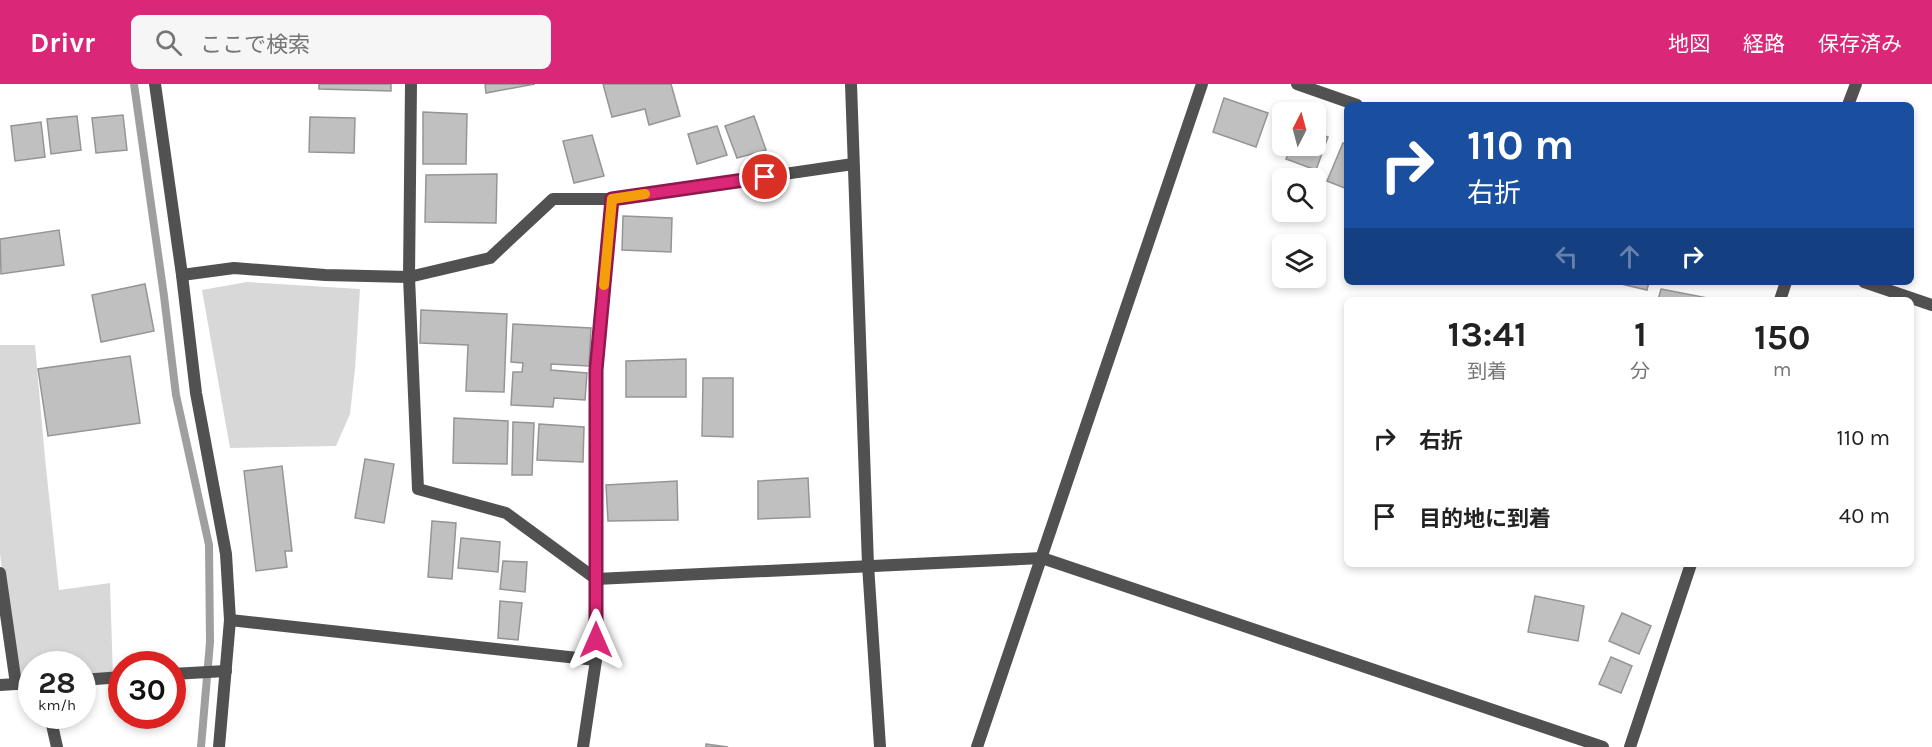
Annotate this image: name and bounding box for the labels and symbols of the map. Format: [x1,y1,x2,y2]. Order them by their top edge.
north arrow [1272,102,1326,156]
pin [739,151,790,202]
position arrow [564,608,628,672]
speed limit sign: 30 [108,651,186,729]

